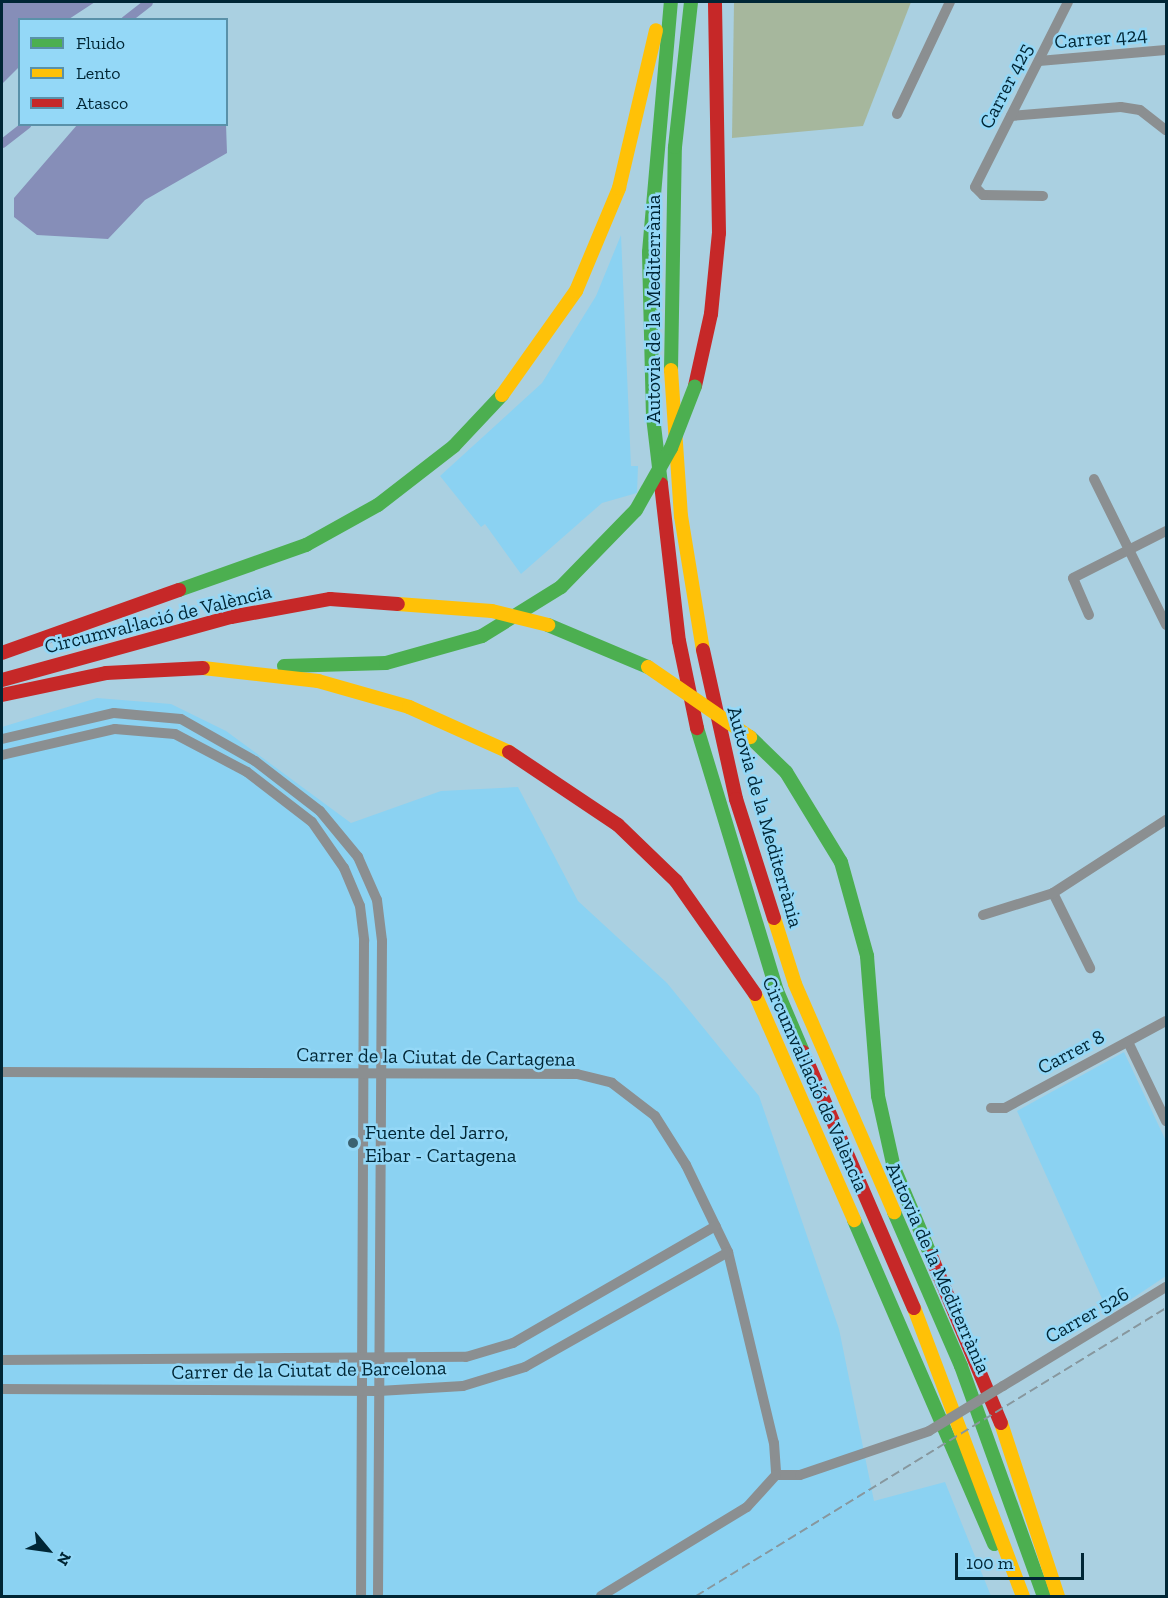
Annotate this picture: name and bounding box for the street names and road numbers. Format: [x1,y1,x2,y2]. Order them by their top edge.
street label: Carrer 424 [1053,22,1149,54]
street label: Carrer 425 [974,39,1038,133]
street label: Autovia de la Mediterrània [641,195,665,423]
street label: Circumval·lació de València [42,579,274,659]
street label: Autovia de la Mediterrània [722,704,808,930]
street label: Circumval·lació de València [757,972,873,1196]
street label: Carrer 8 [1033,1024,1109,1080]
street label: Carrer de la Ciutat de Cartagena [296,1043,576,1071]
street label: Autovia de la Mediterrània [881,1159,995,1377]
street label: Carrer 526 [1041,1281,1133,1349]
street label: Carrer de la Ciutat de Barcelona [171,1356,447,1384]

